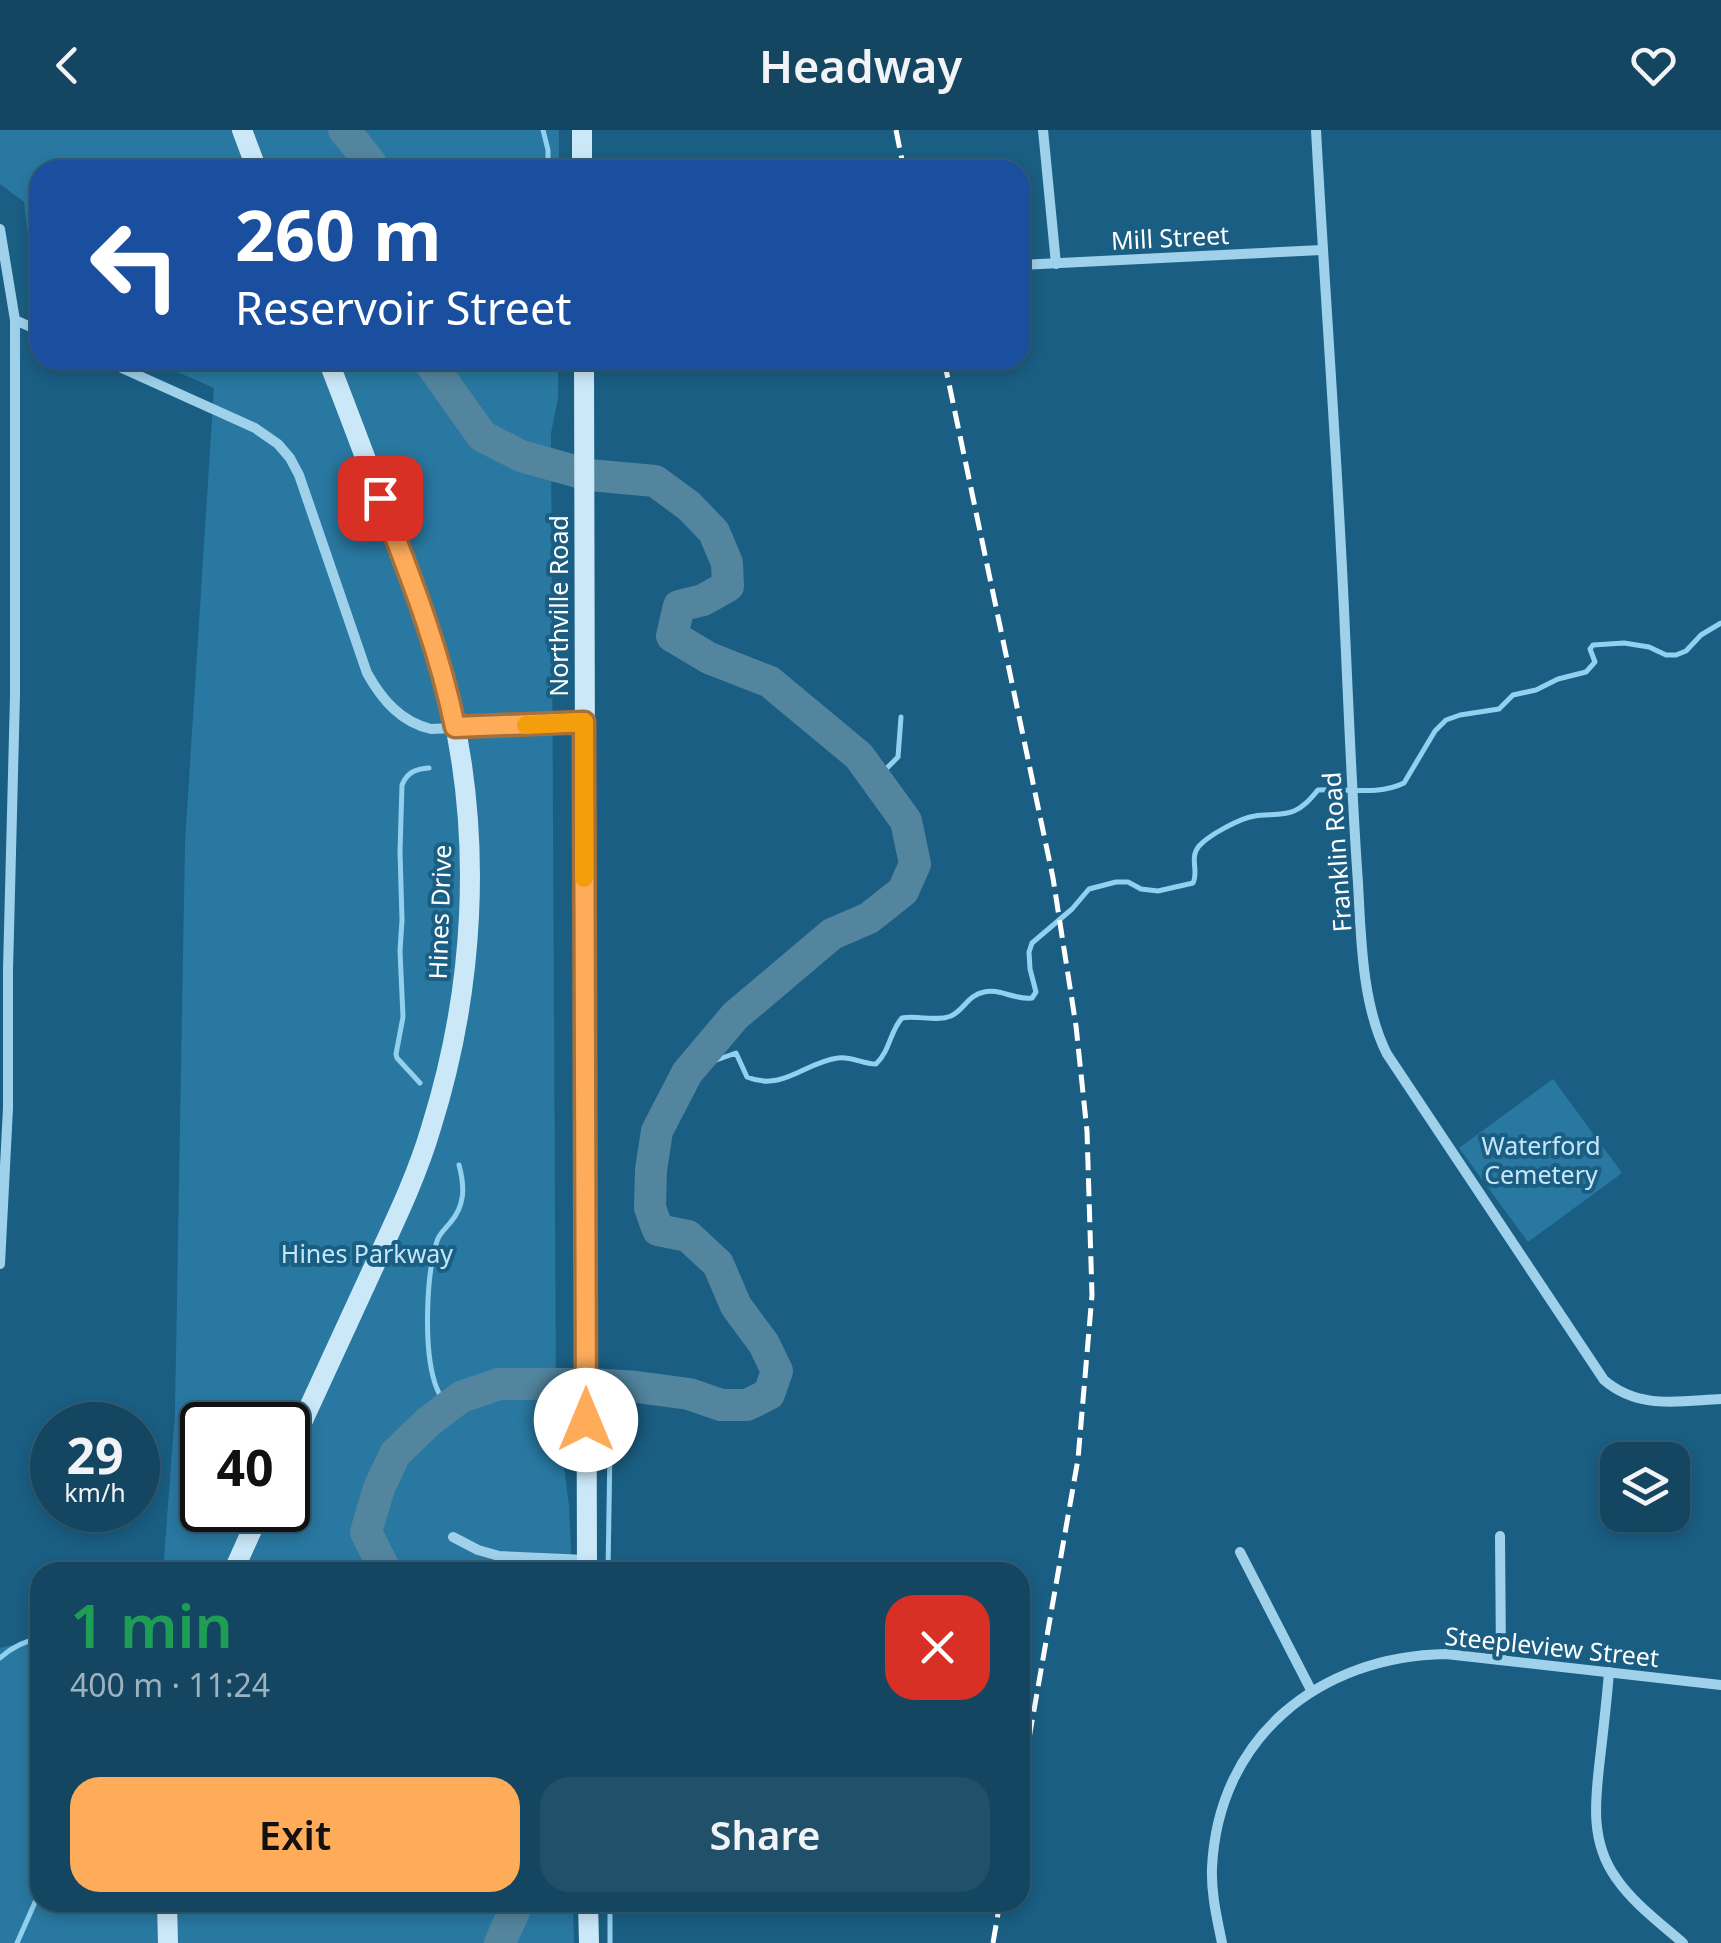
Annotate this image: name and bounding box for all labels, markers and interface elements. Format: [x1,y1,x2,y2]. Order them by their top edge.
text: Headway [759,35,962,96]
icon: back [40,38,95,93]
icon: heart [1626,38,1681,93]
text: 260 m [235,186,442,282]
icon: left [70,200,200,330]
street label: Mill Street [1110,217,1230,257]
text: Reservoir Street [235,277,572,338]
pin [338,456,423,541]
icon: arrive [353,471,408,526]
street label: Northville Road [541,515,575,697]
street label: Franklin Road [1313,771,1359,933]
street label: Hines Drive [420,844,458,980]
park label: Waterford Cemetery [1481,1128,1601,1191]
park label: Hines Parkway [281,1236,453,1270]
position arrow [534,1368,638,1472]
speed limit sign: 40 [180,1402,310,1532]
text: 29 [66,1421,124,1489]
map controls [1600,1442,1690,1532]
button: layers [1600,1442,1690,1532]
text: km/h [64,1475,126,1509]
text: 1 min [70,1584,233,1666]
button: close [885,1595,990,1700]
street label: Steepleview Street [1443,1618,1661,1674]
text: 400 m · 11:24 [70,1663,270,1706]
button: Exit [70,1777,520,1892]
button: Share [540,1777,990,1892]

